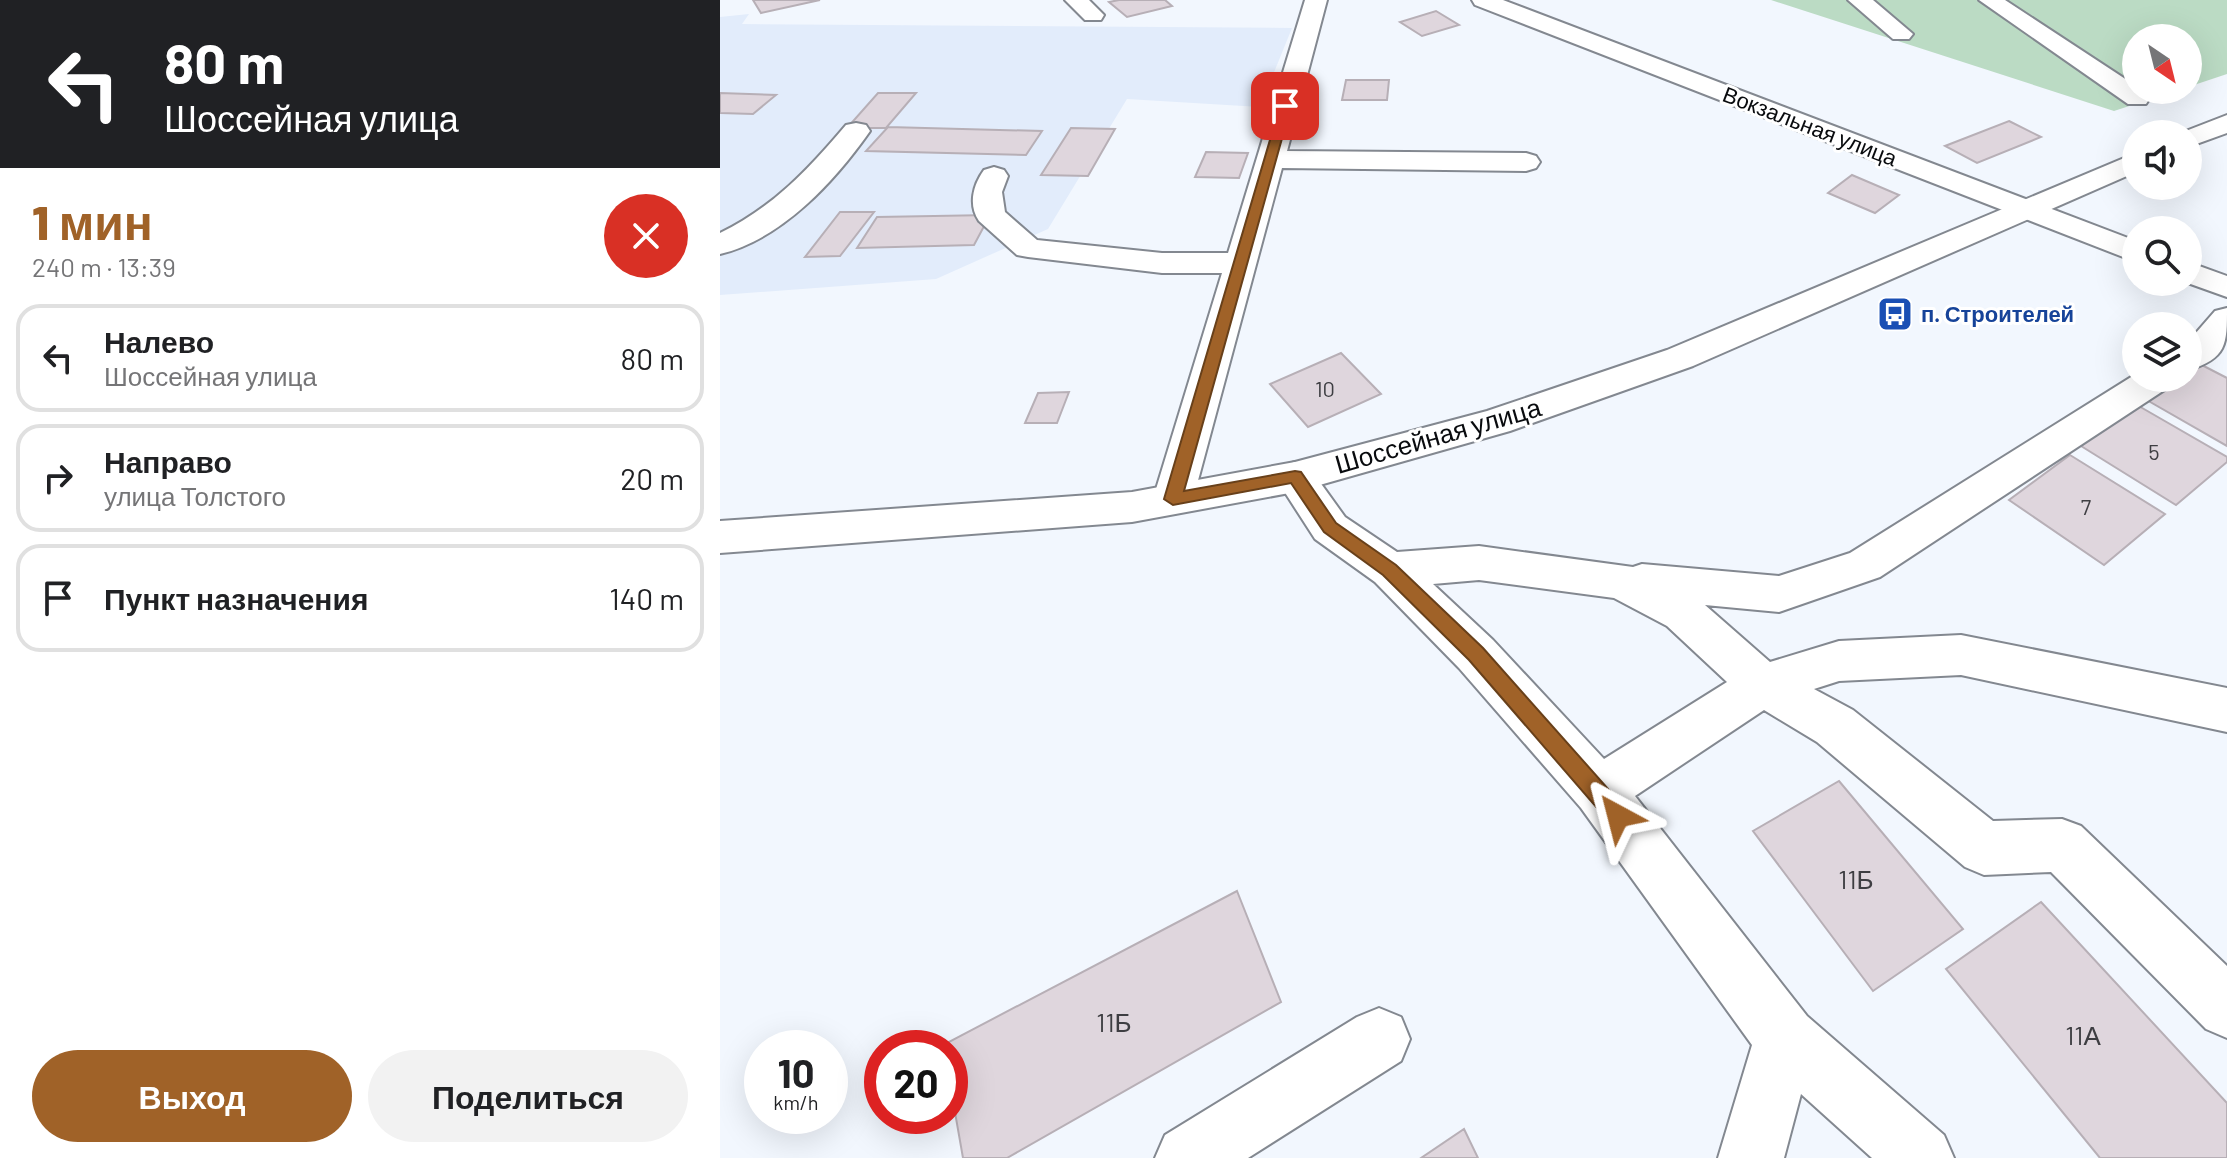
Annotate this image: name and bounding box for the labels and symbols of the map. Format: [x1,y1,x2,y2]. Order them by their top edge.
north arrow [2122,24,2202,104]
pin [1251,72,1319,140]
street label: Вокзальная улица [1719,80,1902,171]
bus stop icon: п. Строителей [1876,295,1914,333]
place label: п. Строителей [1921,300,2074,327]
house number: 10 [1315,375,1335,401]
street label: Шоссейная улица [1331,390,1545,479]
house number: 5 [2148,438,2160,464]
house number: 7 [2081,493,2091,519]
position arrow [1576,774,1660,858]
house number: 11Б [1838,863,1874,894]
house number: 11Б [1096,1006,1132,1037]
house number: 11А [2065,1019,2101,1050]
speed limit sign: 20 [864,1030,968,1134]

